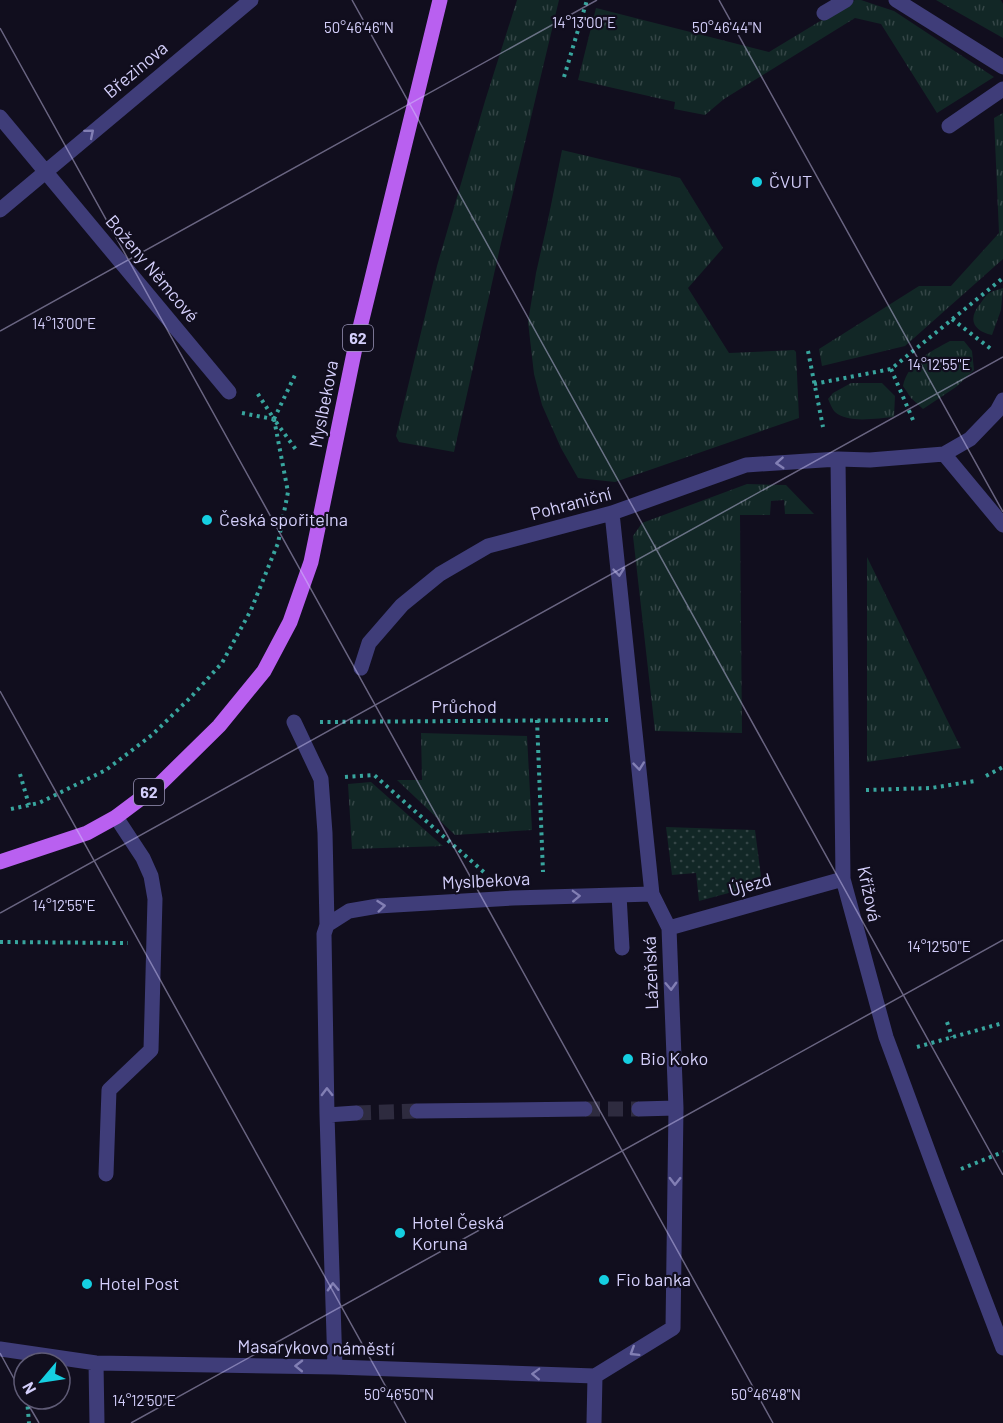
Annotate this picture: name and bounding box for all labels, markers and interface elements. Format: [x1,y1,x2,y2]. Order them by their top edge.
text: 14°13'00"E [552,13,616,31]
text: 50°46'46"N [324,18,394,36]
text: 50°46'44"N [692,18,762,36]
street label: Březinova [99,36,172,102]
one-way arrow [84,130,95,141]
place label: ČVUT [769,170,812,192]
marker: ČVUT [750,175,764,189]
street label: Boženy Němcové [102,210,204,326]
text: 14°13'00"E [32,314,96,332]
road number: 62 [343,325,373,351]
text: 14°12'55"E [908,355,970,373]
street label: Myslbekova [304,358,342,449]
one-way arrow [775,456,784,469]
street label: Pohraniční [528,482,614,524]
place label: Česká spořitelna [219,508,348,530]
marker: Česká spořitelna [200,513,214,527]
one-way arrow [612,567,624,576]
street label: Průchod [431,695,497,717]
one-way arrow [632,761,645,770]
road number: 62 [134,779,164,805]
street label: Křížová [853,864,887,924]
street label: Myslbekova [441,867,531,893]
street label: Újezd [726,867,774,901]
one-way arrow [571,890,580,903]
text: 14°12'55"E [33,896,95,914]
one-way arrow [376,900,386,913]
street label: Lázeňská [638,936,662,1010]
text: 14°12'50"E [907,937,971,955]
one-way arrow [665,982,677,991]
place label: Bio Koko [640,1047,708,1069]
marker: Bio Koko [621,1052,635,1066]
one-way arrow [321,1088,333,1097]
one-way arrow [668,1177,681,1186]
place label: Hotel Česká Koruna [412,1211,504,1254]
marker: Hotel Česká Koruna [393,1226,407,1240]
place label: Fio banka [616,1268,691,1290]
place label: Hotel Post [99,1272,179,1294]
marker: Fio banka [597,1273,611,1287]
marker: Hotel Post [80,1277,94,1291]
one-way arrow [327,1283,339,1292]
street label: Masarykovo náměstí [237,1335,395,1359]
one-way arrow [630,1345,640,1357]
north arrow [12,1351,72,1411]
one-way arrow [295,1360,304,1372]
one-way arrow [532,1368,541,1380]
text: N [18,1379,39,1398]
text: 50°46'50"N [364,1385,434,1403]
text: 50°46'48"N [731,1385,801,1403]
text: 14°12'50"E [112,1391,176,1409]

